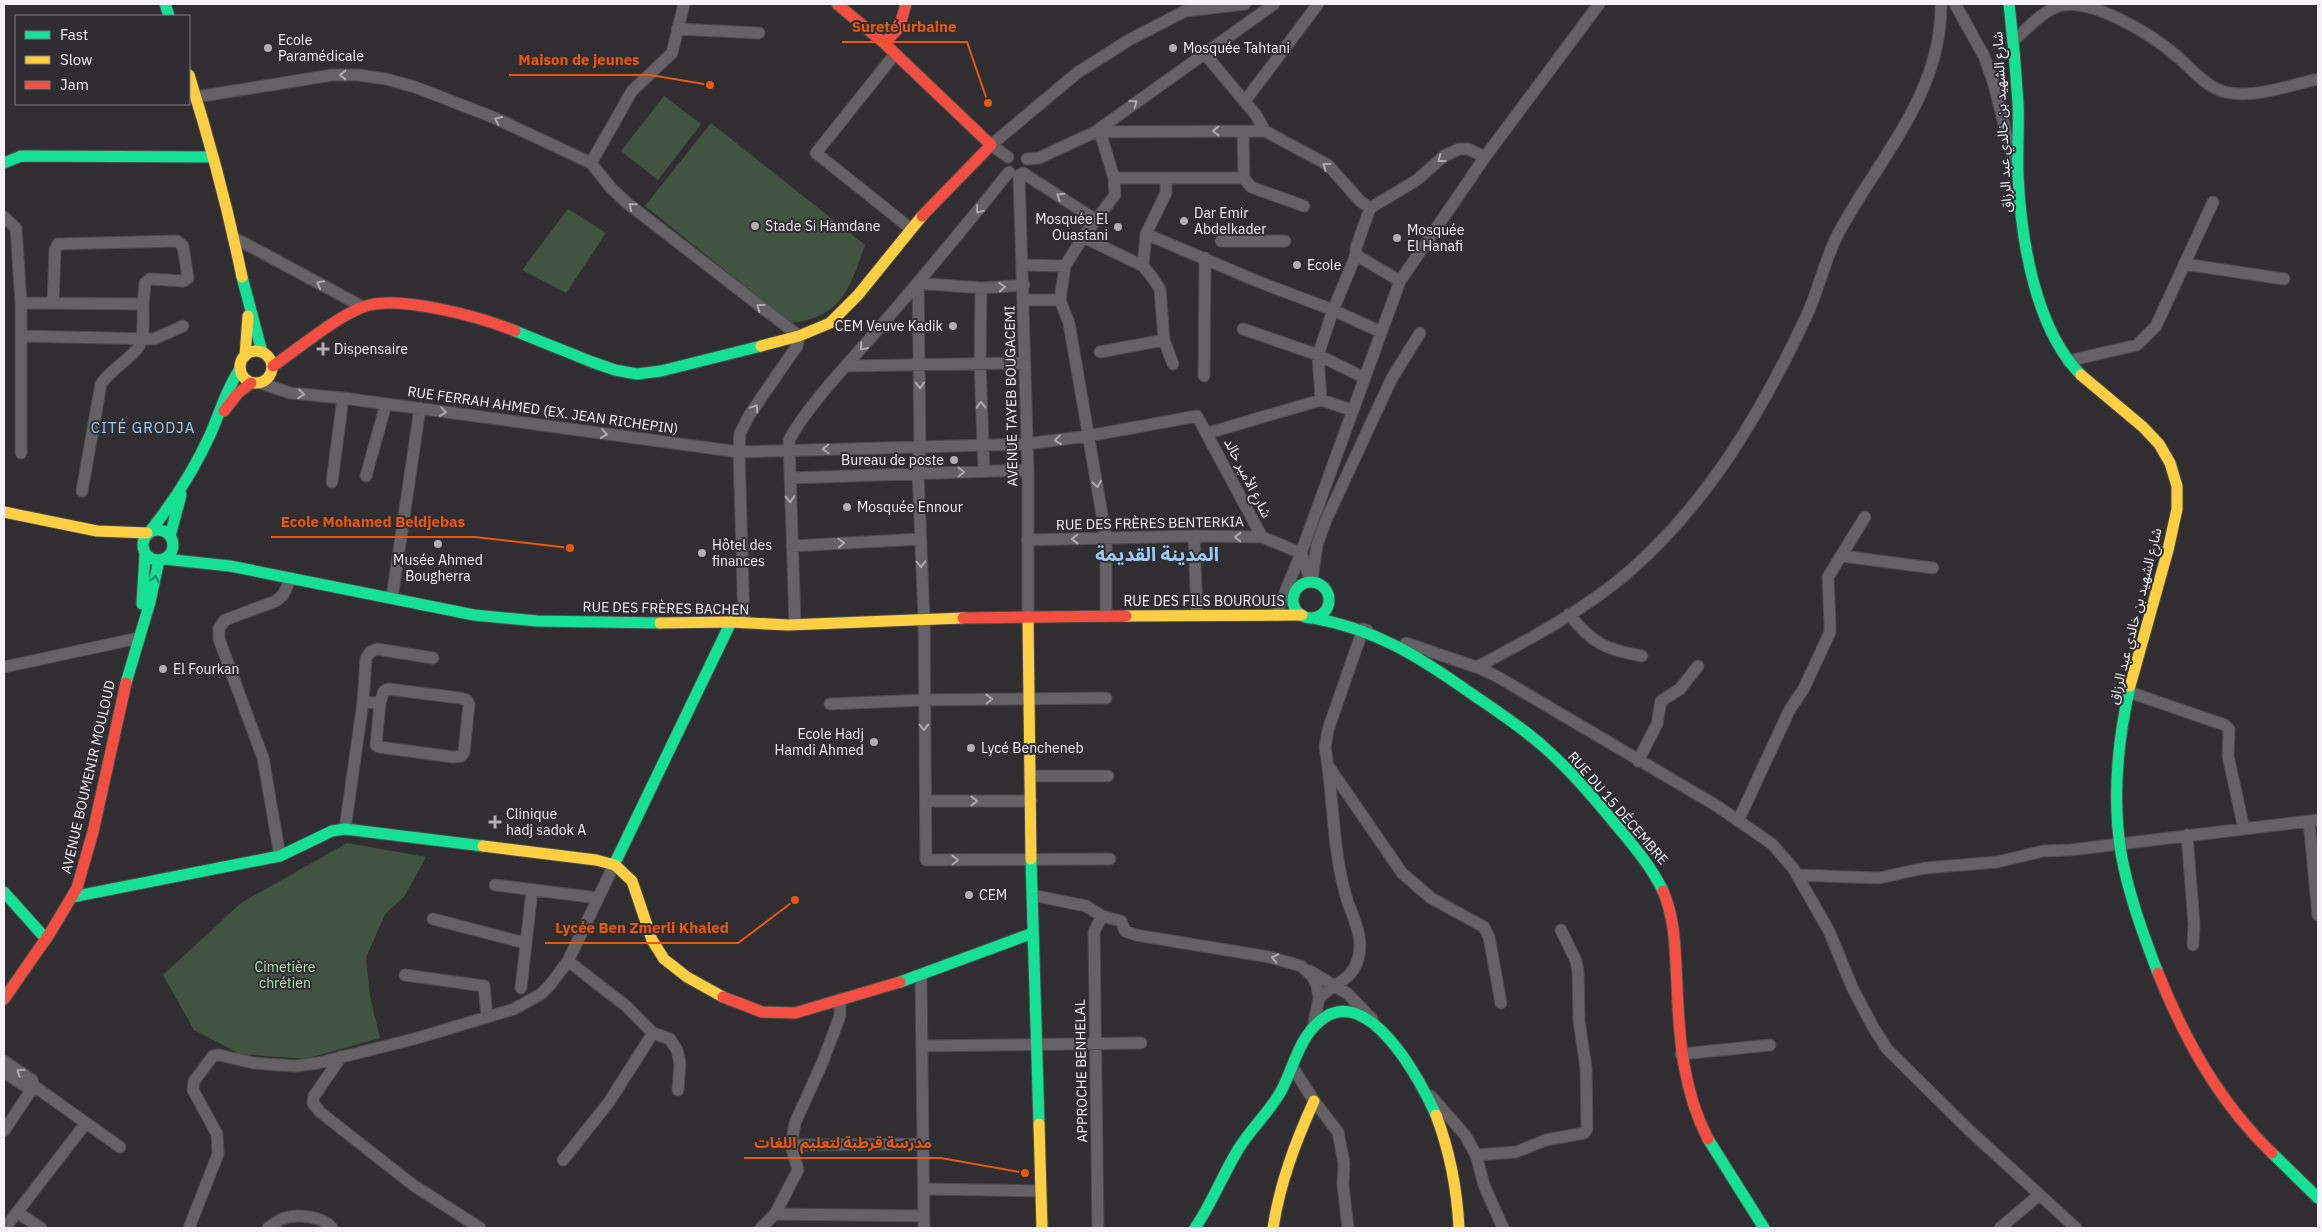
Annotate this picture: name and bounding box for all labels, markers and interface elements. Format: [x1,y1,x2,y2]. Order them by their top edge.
callout: Sureté urbaine [842,12,967,42]
legend [15,15,190,105]
text: Sureté urbaine [852,17,956,36]
text: Fast [60,25,88,44]
place label: Ecole Paramédicale [278,31,364,65]
street label: شارع الشهيد بن خالدي عبد الرزاق [1988,31,2018,213]
place label: Mosquée Tahtani [1183,39,1290,57]
marker: Ecole Paramédicale [262,42,274,54]
marker: Mosquée Tahtani [1167,42,1179,54]
callout: Maison de jeunes [509,45,650,75]
text: Slow [60,50,93,69]
text: Maison de jeunes [518,50,640,69]
one-way arrow [339,70,347,80]
text: Jam [60,75,89,94]
one-way arrow [1128,100,1138,109]
one-way arrow [494,115,503,126]
one-way arrow [1212,126,1220,136]
one-way arrow [1437,154,1446,163]
one-way arrow [1322,163,1332,172]
one-way arrow [1056,193,1065,203]
one-way arrow [629,204,638,212]
one-way arrow [975,204,984,213]
place label: Dar Emir Abdelkader [1194,204,1266,238]
place label: Mosquée El Ouastani [1035,210,1108,244]
marker: Dar Emir Abdelkader [1178,215,1190,227]
place label: Stade Si Hamdane [765,217,881,235]
marker: Stade Si Hamdane [749,220,761,232]
marker: Mosquée El Ouastani [1112,221,1124,233]
place label: Mosquée El Hanafi [1407,221,1465,255]
marker: Mosquée El Hanafi [1391,232,1403,244]
place label: Ecole [1307,256,1342,274]
marker: Ecole [1291,259,1303,271]
one-way arrow [316,280,325,290]
one-way arrow [998,281,1006,292]
one-way arrow [757,304,766,312]
street label: AVENUE TAYEB BOUGACEMI [1000,305,1022,487]
place label: CEM Veuve Kadik [835,317,944,335]
marker: CEM Veuve Kadik [947,320,959,332]
place label: Dispensaire [334,340,408,358]
marker: Dispensaire [316,342,330,356]
one-way arrow [859,342,868,351]
one-way arrow [915,381,925,389]
street label: RUE FERRAH AHMED (EX. JEAN RICHEPIN) [407,382,679,438]
one-way arrow [297,389,305,400]
one-way arrow [976,401,986,408]
one-way arrow [748,404,758,413]
one-way arrow [439,406,448,416]
district label: CITÉ GRODJA [91,418,195,437]
one-way arrow [601,428,609,439]
one-way arrow [1054,434,1062,445]
street label: شارع الأمير خالد [1218,435,1276,522]
one-way arrow [822,444,830,455]
place label: Bureau de poste [841,451,944,469]
marker: Bureau de poste [948,454,960,466]
one-way arrow [958,467,965,477]
one-way arrow [1091,480,1101,489]
one-way arrow [785,496,796,504]
place label: Mosquée Ennour [857,498,963,516]
marker: Mosquée Ennour [841,501,853,513]
callout: Ecole Mohamed Beldjebas [271,507,475,537]
street label: RUE DES FRÈRES BENTERKIA [1056,511,1244,534]
text: Ecole Mohamed Beldjebas [281,512,466,531]
street label: شارع الشهيد بن خالدي عبد الرزاق [2104,526,2168,707]
one-way arrow [1234,531,1242,542]
one-way arrow [1071,533,1079,544]
place label: Hôtel des finances [712,536,772,570]
marker: Musée Ahmed Bougherra [432,538,444,550]
one-way arrow [837,538,845,549]
district label: المدينة القديمة [1095,542,1219,566]
marker: Hôtel des finances [696,547,708,559]
place label: Musée Ahmed Bougherra [393,551,483,585]
one-way arrow [916,561,927,569]
one-way arrow [149,575,159,584]
street label: RUE DES FILS BOUROUIS [1123,592,1285,610]
street label: RUE DES FRÈRES BACHEN [583,597,749,618]
place label: El Fourkan [173,660,239,678]
marker: El Fourkan [157,663,169,675]
street label: AVENUE BOUMENIR MOULOUD [57,679,119,875]
one-way arrow [986,694,994,704]
one-way arrow [919,724,929,731]
place label: Ecole Hadj Hamdi Ahmed [775,725,864,759]
marker: Ecole Hadj Hamdi Ahmed [868,736,880,748]
place label: Lycé Bencheneb [981,739,1084,757]
marker: Lycé Bencheneb [965,742,977,754]
street label: RUE DU 15 DÉCEMBRE [1564,747,1673,868]
one-way arrow [971,796,979,806]
place label: Clinique hadj sadok A [506,805,586,839]
marker: Clinique hadj sadok A [488,815,502,829]
one-way arrow [952,855,959,865]
place label: CEM [979,886,1007,904]
marker: CEM [963,889,975,901]
callout: Lycée Ben Zmerli Khaled [545,913,738,943]
text: Lycée Ben Zmerli Khaled [555,918,729,937]
one-way arrow [1270,953,1279,964]
park label: Cimetière chrétien [255,958,316,992]
street label: APPROCHE BENHELAL [1071,999,1091,1143]
one-way arrow [17,1069,26,1078]
callout: مدرسة قرطبة لتعليم اللغات [744,1128,941,1158]
text: مدرسة قرطبة لتعليم اللغات [754,1133,932,1154]

